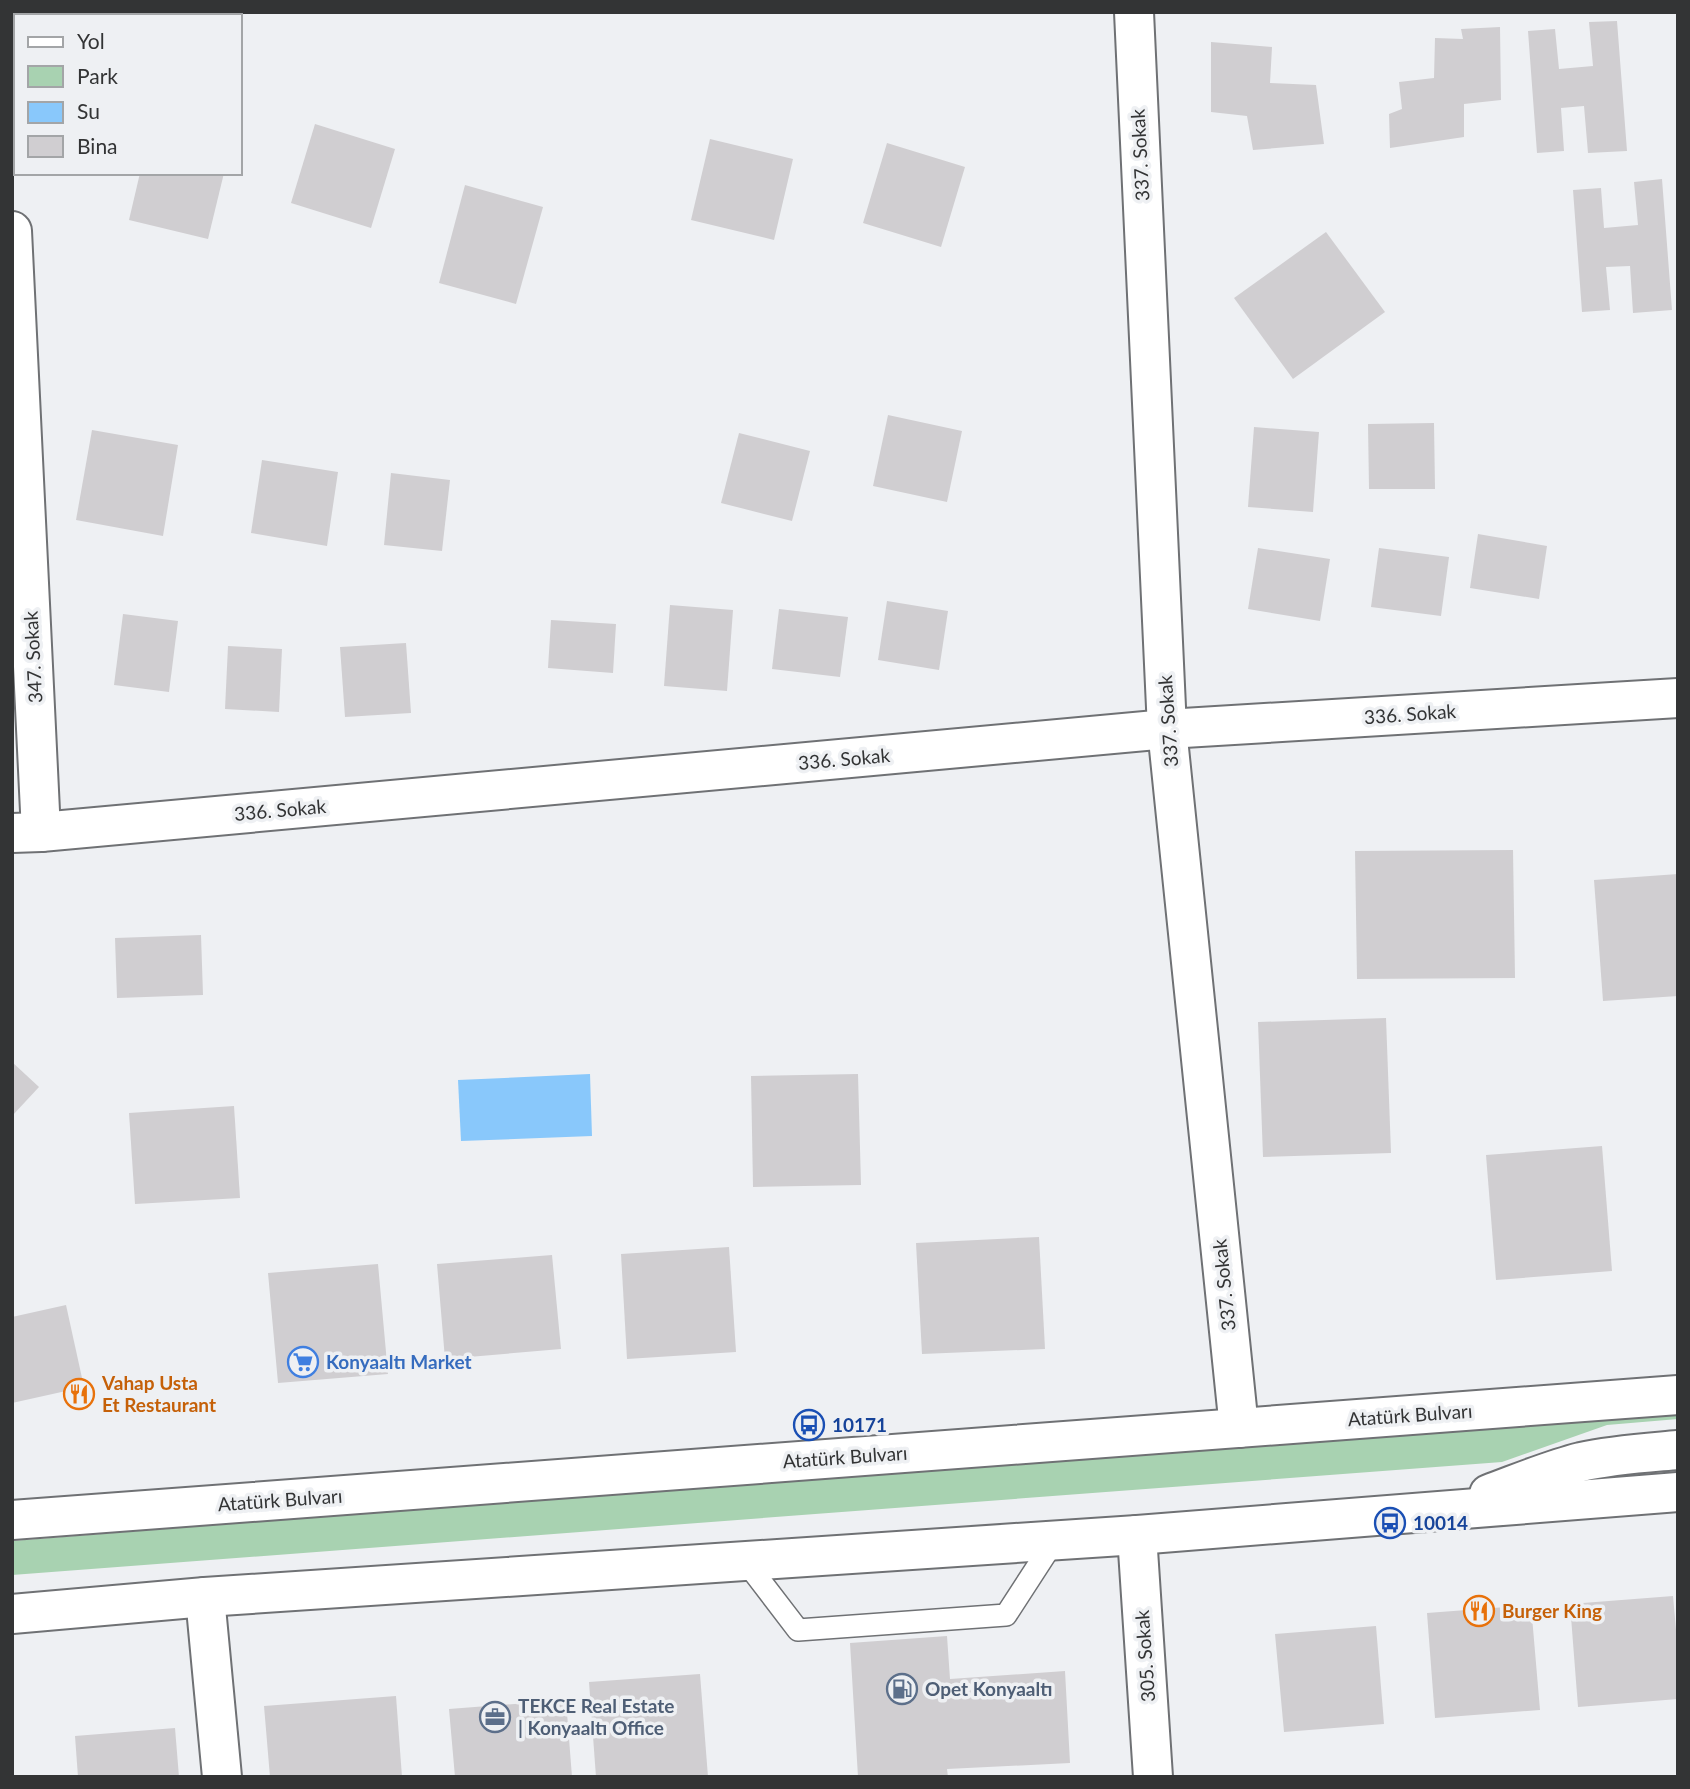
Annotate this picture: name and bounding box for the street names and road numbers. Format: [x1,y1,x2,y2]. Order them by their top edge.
street label: 337. Sokak [1126,108,1153,202]
street label: 347. Sokak [19,610,46,704]
street label: 337. Sokak [1153,674,1182,768]
street label: 336. Sokak [1363,699,1457,728]
street label: 336. Sokak [797,743,891,774]
street label: 336. Sokak [233,794,327,825]
street label: 337. Sokak [1207,1238,1240,1332]
street label: Atatürk Bulvarı [1347,1399,1473,1430]
street label: Atatürk Bulvarı [782,1441,908,1472]
street label: Atatürk Bulvarı [217,1484,343,1515]
street label: 305. Sokak [1130,1609,1159,1703]

